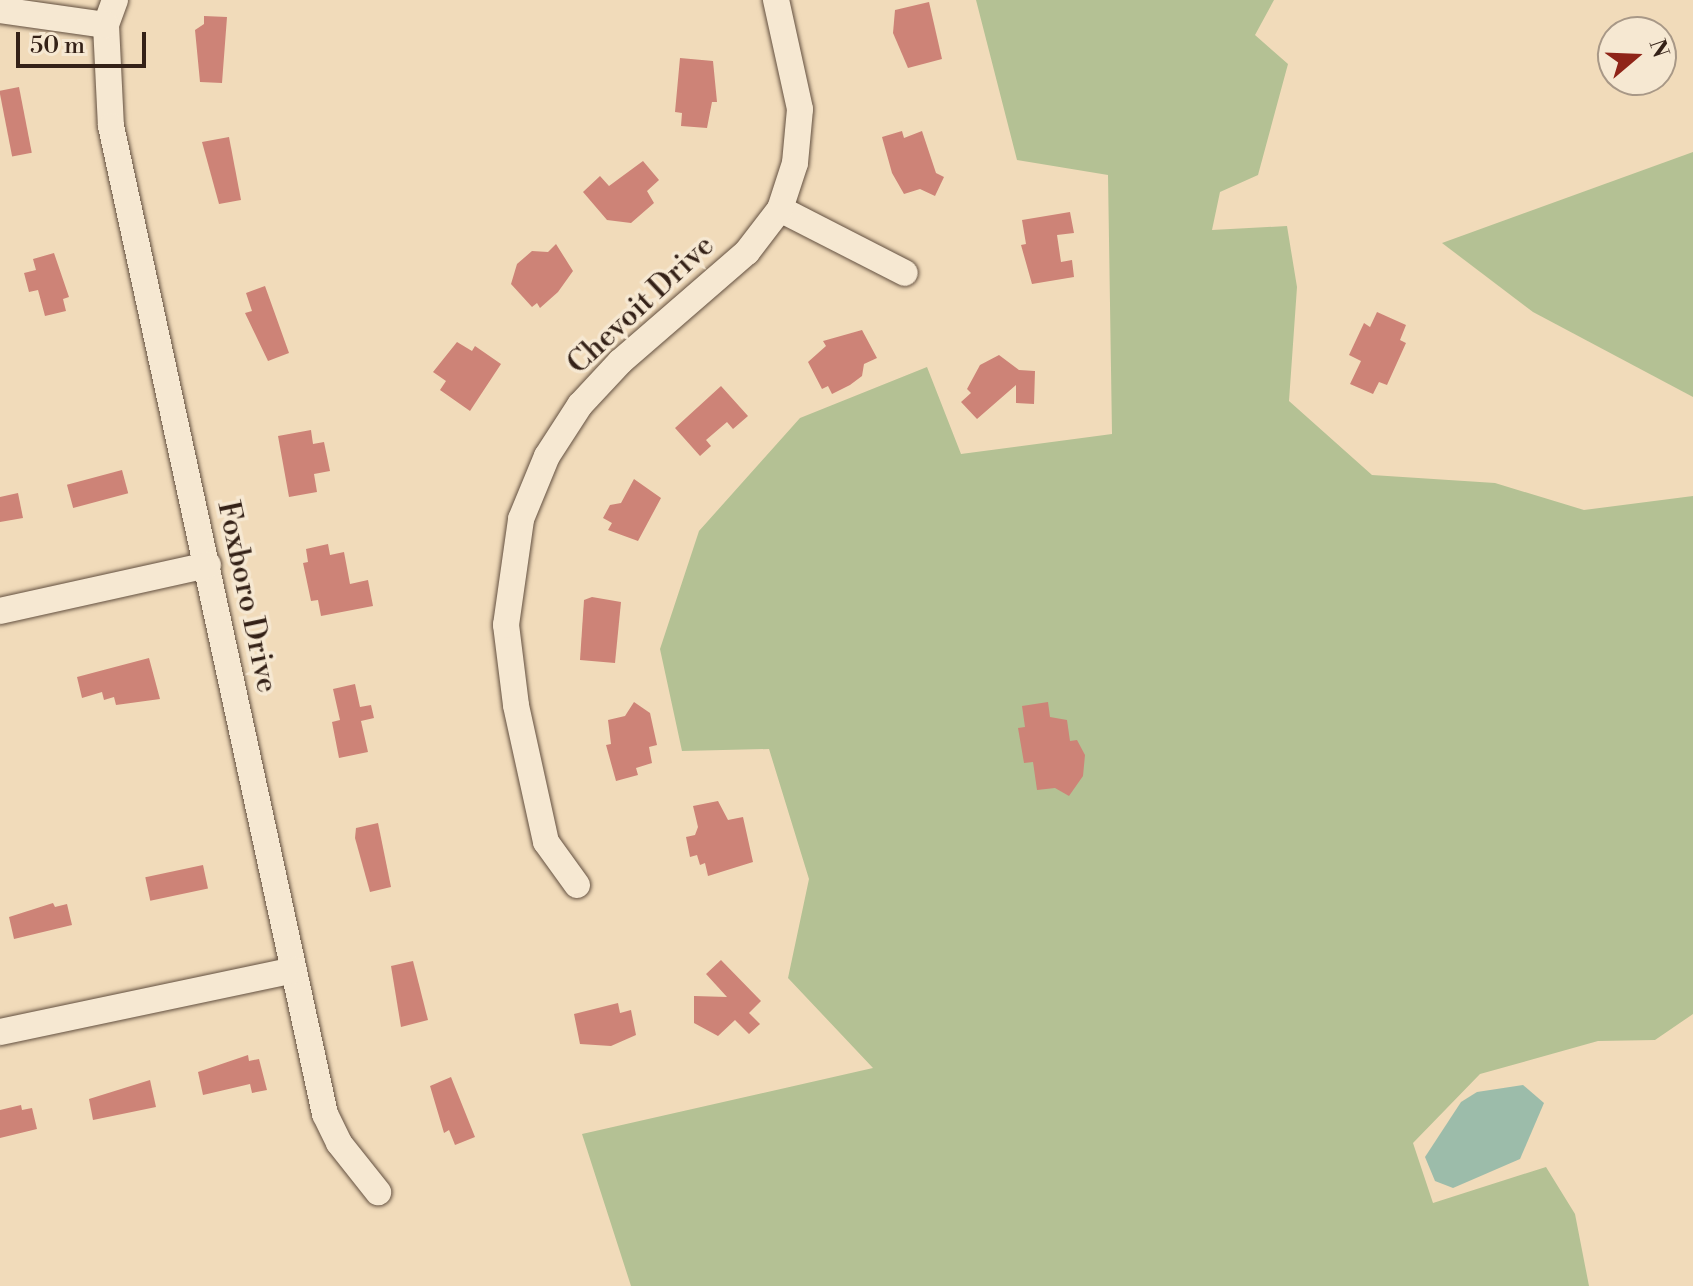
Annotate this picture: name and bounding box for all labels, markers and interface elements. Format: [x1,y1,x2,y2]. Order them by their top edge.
scale bar [20,16,150,66]
north arrow [1597,16,1677,96]
text: 50 m [30,31,85,61]
text: N [1643,36,1674,61]
street label: Chevoit Drive [560,228,722,382]
street label: Foxboro Drive [209,498,285,696]

